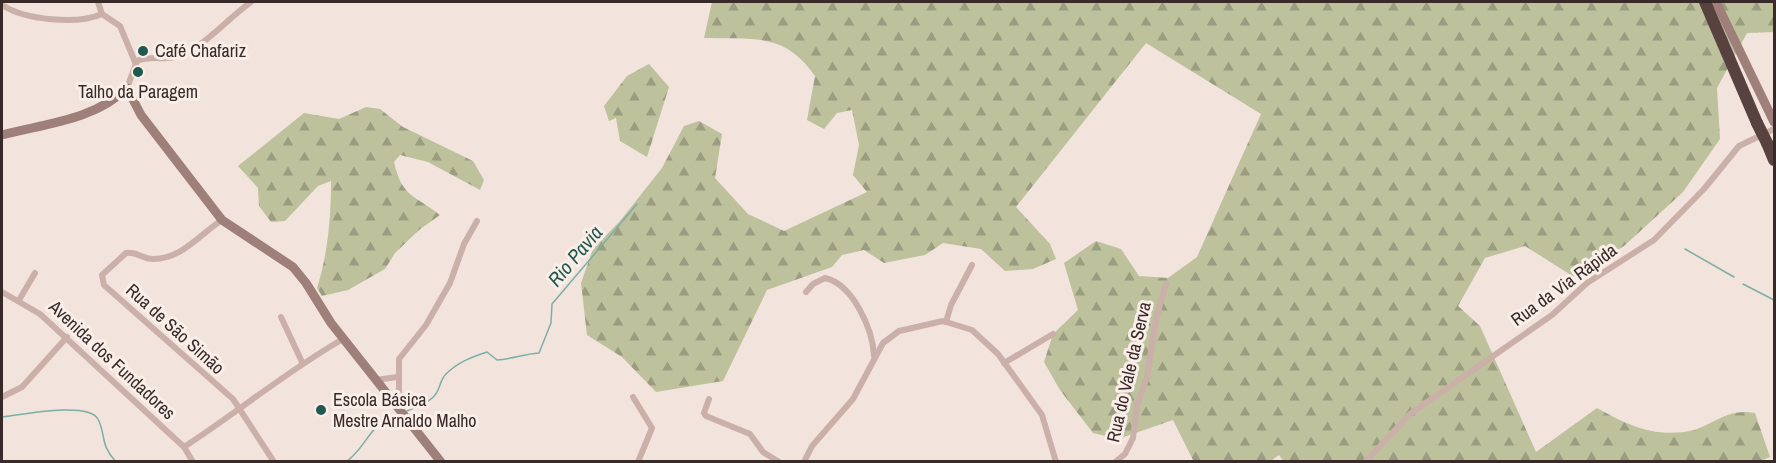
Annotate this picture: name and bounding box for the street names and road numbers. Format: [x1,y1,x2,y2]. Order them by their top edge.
street label: Rua da Via Rápida [1506,238,1622,332]
street label: Rua de São Simão [121,278,230,380]
street label: Avenida dos Fundadores [43,294,181,425]
street label: Rua do Vale da Serva [1100,299,1157,445]

